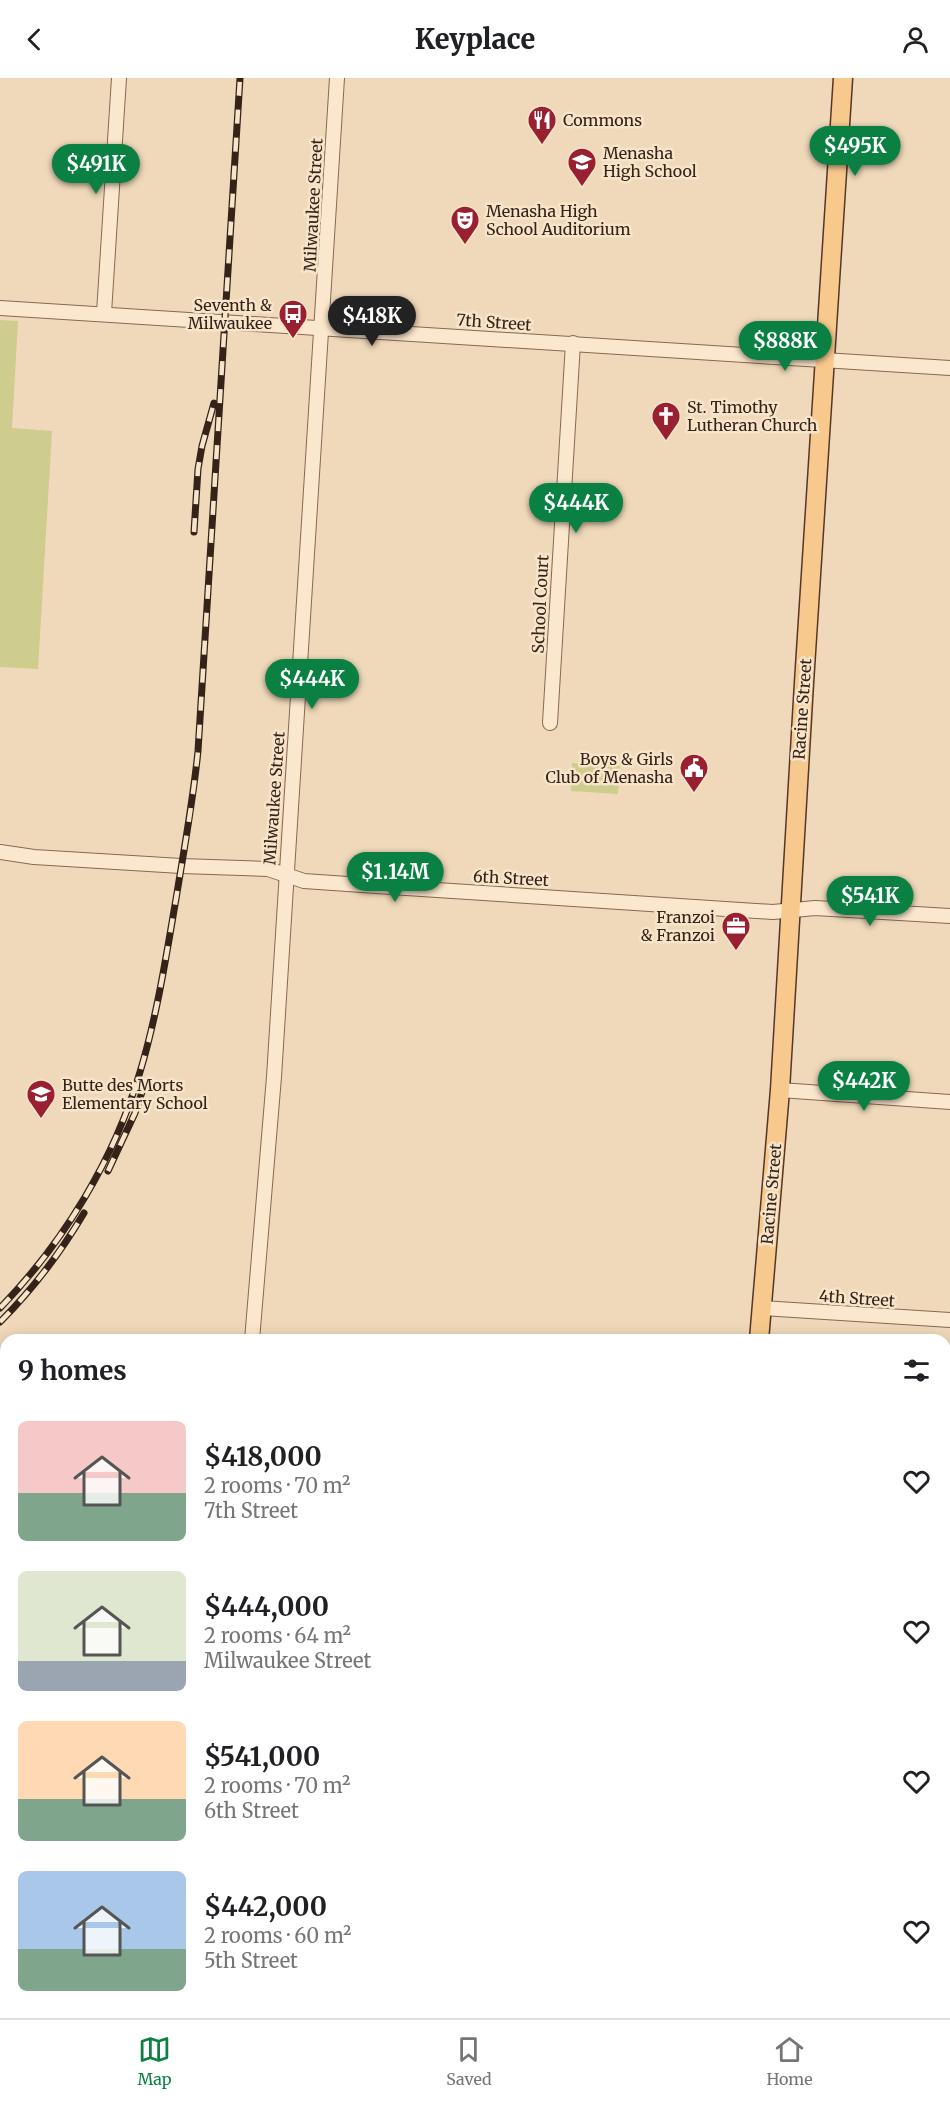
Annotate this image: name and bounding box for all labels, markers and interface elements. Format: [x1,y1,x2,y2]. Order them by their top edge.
text: Keyplace [415,22,535,56]
icon: back [18,23,51,56]
icon: person [899,23,932,56]
restaurant icon: Commons [526,104,558,146]
place label: Commons [563,110,642,130]
pin: $495K [813,126,897,177]
text: $495K [824,133,886,158]
street label: Milwaukee Street [300,137,327,272]
place label: Menasha High School [603,143,697,181]
pin: $491K [54,144,138,195]
school or university icon: Menasha High School [566,146,598,188]
text: $491K [66,151,126,176]
place label: Menasha High School Auditorium [486,201,631,239]
theatre icon: Menasha High School Auditorium [449,204,481,246]
place label: Seventh & Milwaukee [188,295,272,333]
pin: $418K [330,296,414,347]
bus stop icon: Seventh & Milwaukee [277,298,309,340]
text: $418K [342,303,402,328]
street label: 7th Street [456,309,533,335]
pin: $888K [743,321,827,372]
text: $888K [753,328,817,353]
place label: St. Timothy Lutheran Church [687,397,818,435]
church icon: St. Timothy Lutheran Church [650,400,682,442]
pin: $444K [534,483,618,534]
text: $444K [543,490,609,515]
street label: School Court [527,553,553,654]
street label: Racine Street [788,657,816,760]
pin: $444K [270,659,354,710]
text: $444K [279,666,345,691]
street label: Milwaukee Street [259,730,289,865]
place label: Boys & Girls Club of Menasha [546,749,673,787]
public building icon: Boys & Girls Club of Menasha [678,752,710,794]
pin: $1.14M [346,852,444,903]
text: $1.14M [361,859,429,884]
street label: 6th Street [473,866,550,890]
pin: $541K [828,876,912,927]
text: $541K [841,883,899,908]
place label: Franzoi & Franzoi [640,907,715,945]
office icon: Franzoi & Franzoi [720,910,752,952]
pin: $442K [822,1061,906,1112]
text: $442K [832,1068,896,1093]
place label: Butte des Morts Elementary School [62,1075,208,1113]
school or university icon: Butte des Morts Elementary School [25,1078,57,1120]
street label: Racine Street [757,1142,785,1245]
street label: 4th Street [818,1285,896,1311]
text: 9 homes [18,1354,127,1387]
icon: filters [900,1354,933,1387]
text: $418,000 [204,1440,322,1473]
icon: home [66,1445,138,1517]
icon: heart [900,1465,933,1498]
text: 2 rooms · 70 m² [204,1473,350,1498]
text: 7th Street [204,1498,298,1523]
text: $444,000 [204,1590,329,1623]
icon: home [66,1595,138,1667]
icon: heart [900,1615,933,1648]
text: 2 rooms · 64 m² [204,1623,351,1648]
text: Milwaukee Street [204,1648,371,1673]
text: $541,000 [204,1740,320,1773]
icon: home [66,1745,138,1817]
icon: heart [900,1765,933,1798]
text: 2 rooms · 70 m² [204,1773,350,1798]
text: 6th Street [204,1798,299,1823]
text: $442,000 [204,1890,327,1923]
icon: home [66,1895,138,1967]
icon: heart [900,1915,933,1948]
text: 2 rooms · 60 m² [204,1923,351,1948]
text: 5th Street [204,1948,298,1973]
tab: Map [137,2033,172,2089]
tab: Saved [446,2033,492,2089]
tab: Home [766,2033,813,2089]

